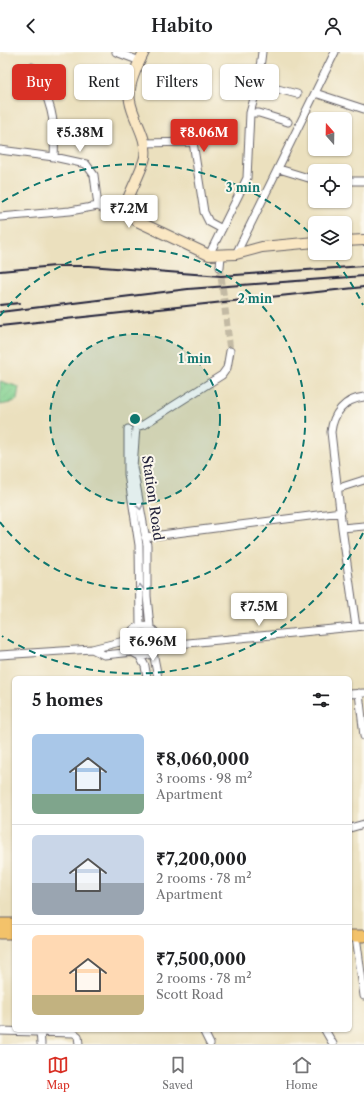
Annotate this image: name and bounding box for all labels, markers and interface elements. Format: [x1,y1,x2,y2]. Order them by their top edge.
icon: back [20,15,42,37]
text: Habito [151,15,213,37]
icon: person [322,15,344,37]
chip: Buy [12,64,66,100]
chip: Rent [74,64,134,100]
chip: Filters [142,64,212,100]
chip: New [220,64,279,100]
north arrow [308,112,352,156]
map controls [308,112,352,260]
pin: ₹5.38M [47,119,113,153]
pin: ₹8.06M [171,119,237,153]
text: ₹5.38M [56,124,104,140]
text: ₹8.06M [180,124,228,140]
button: locate [308,164,352,208]
text: 3 min [226,180,261,195]
pin: ₹7.2M [101,195,157,229]
text: ₹7.2M [110,200,148,216]
button: layers [308,216,352,260]
text: 2 min [238,291,273,306]
text: 1 min [179,351,212,366]
centre of rings [128,412,142,426]
street label: Station Road [138,454,168,542]
one-way arrow [135,504,144,510]
one-way arrow [135,584,144,590]
pin: ₹7.5M [231,593,287,627]
text: ₹7.5M [240,598,278,614]
pin: ₹6.96M [120,628,186,662]
text: ₹6.96M [129,633,177,649]
icon: filters [310,689,332,711]
text: 5 homes [32,690,103,710]
text: ₹8,060,000 [156,749,249,769]
icon: home [64,750,112,798]
text: 3 rooms · 98 m² [156,770,252,786]
text: Apartment [156,786,223,802]
text: ₹7,200,000 [156,849,247,869]
icon: home [64,851,112,899]
text: 2 rooms · 78 m² [156,870,252,886]
text: Apartment [156,886,223,902]
text: ₹7,500,000 [156,949,246,969]
icon: home [64,951,112,999]
text: 2 rooms · 78 m² [156,970,252,986]
text: Scott Road [156,986,223,1002]
tab: Map [46,1054,70,1092]
tab: Saved [162,1054,193,1092]
tab: Home [285,1054,318,1092]

